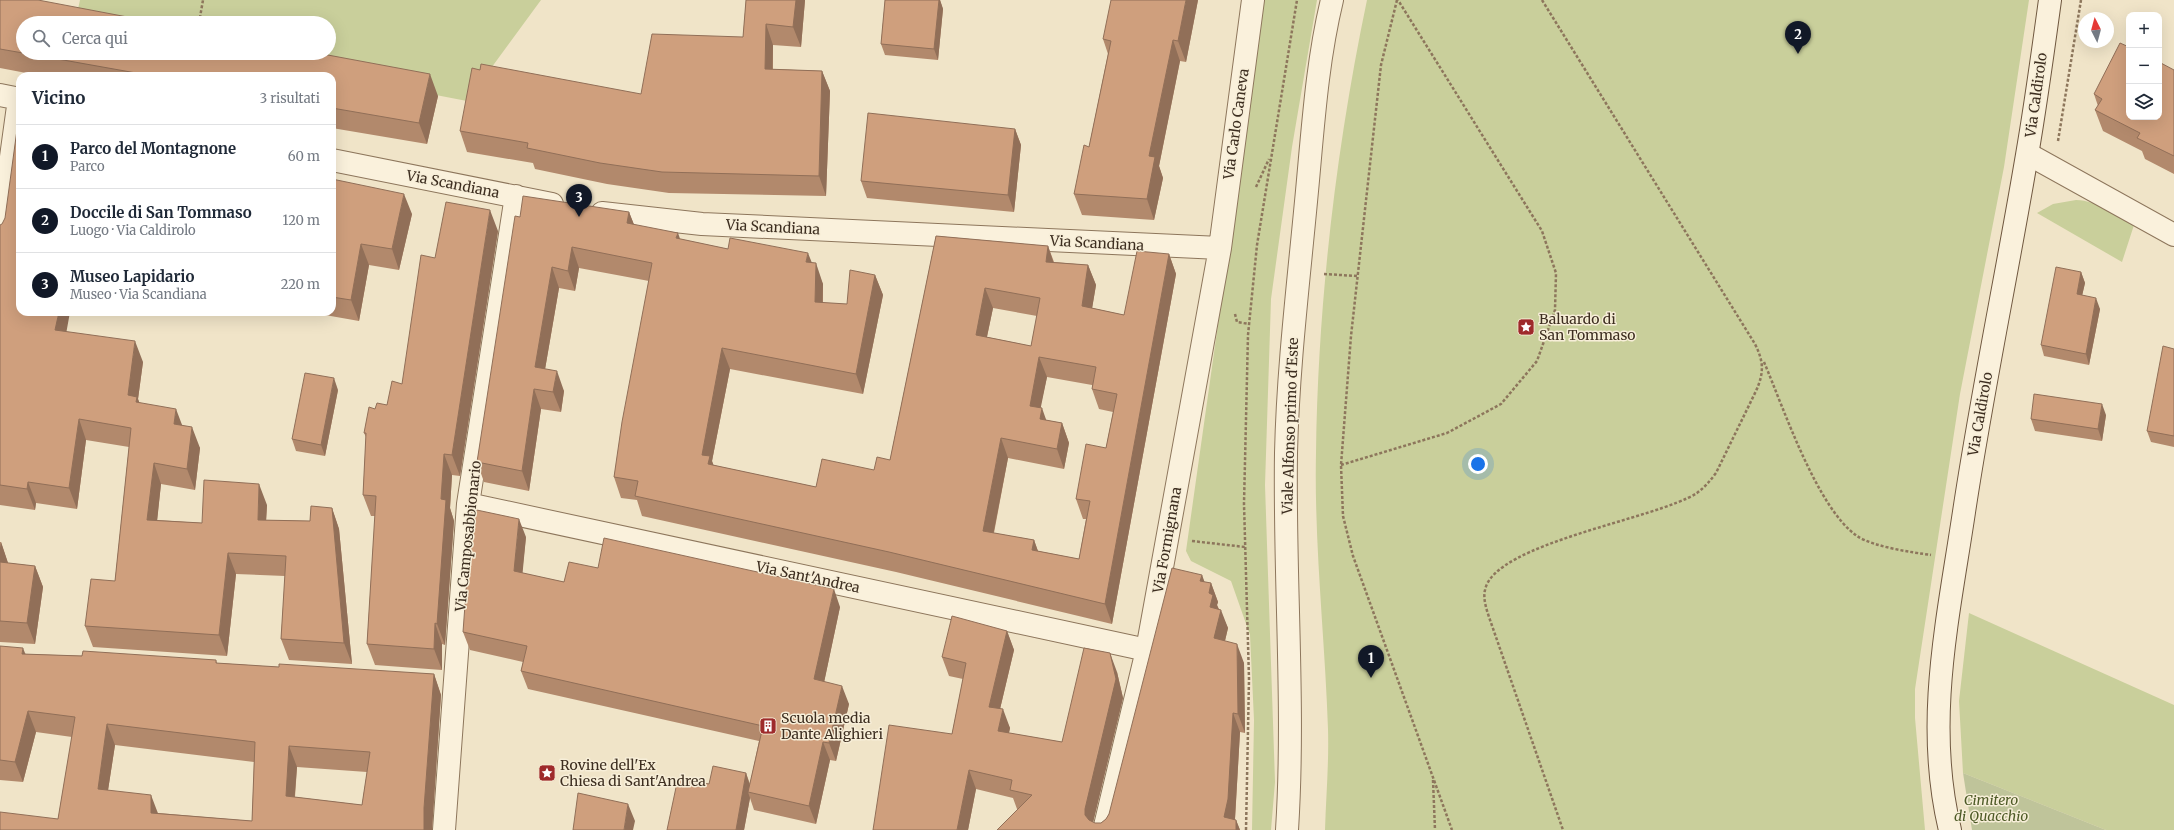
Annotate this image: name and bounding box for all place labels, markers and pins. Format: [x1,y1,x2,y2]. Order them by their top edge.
pin: 2 [1785,21,1811,54]
pin: 3 [566,184,592,217]
place label: Baluardo di San Tommaso [1539,310,1635,344]
place icon: Baluardo di San Tommaso [1516,317,1536,337]
pin: 1 [1358,645,1384,678]
place label: Scuola media Dante Alighieri [781,709,883,743]
building icon: Scuola media Dante Alighieri [758,716,778,736]
place label: Rovine dell'Ex Chiesa di Sant'Andrea [560,756,706,790]
place icon: Rovine dell'Ex Chiesa di Sant'Andrea [537,763,557,783]

